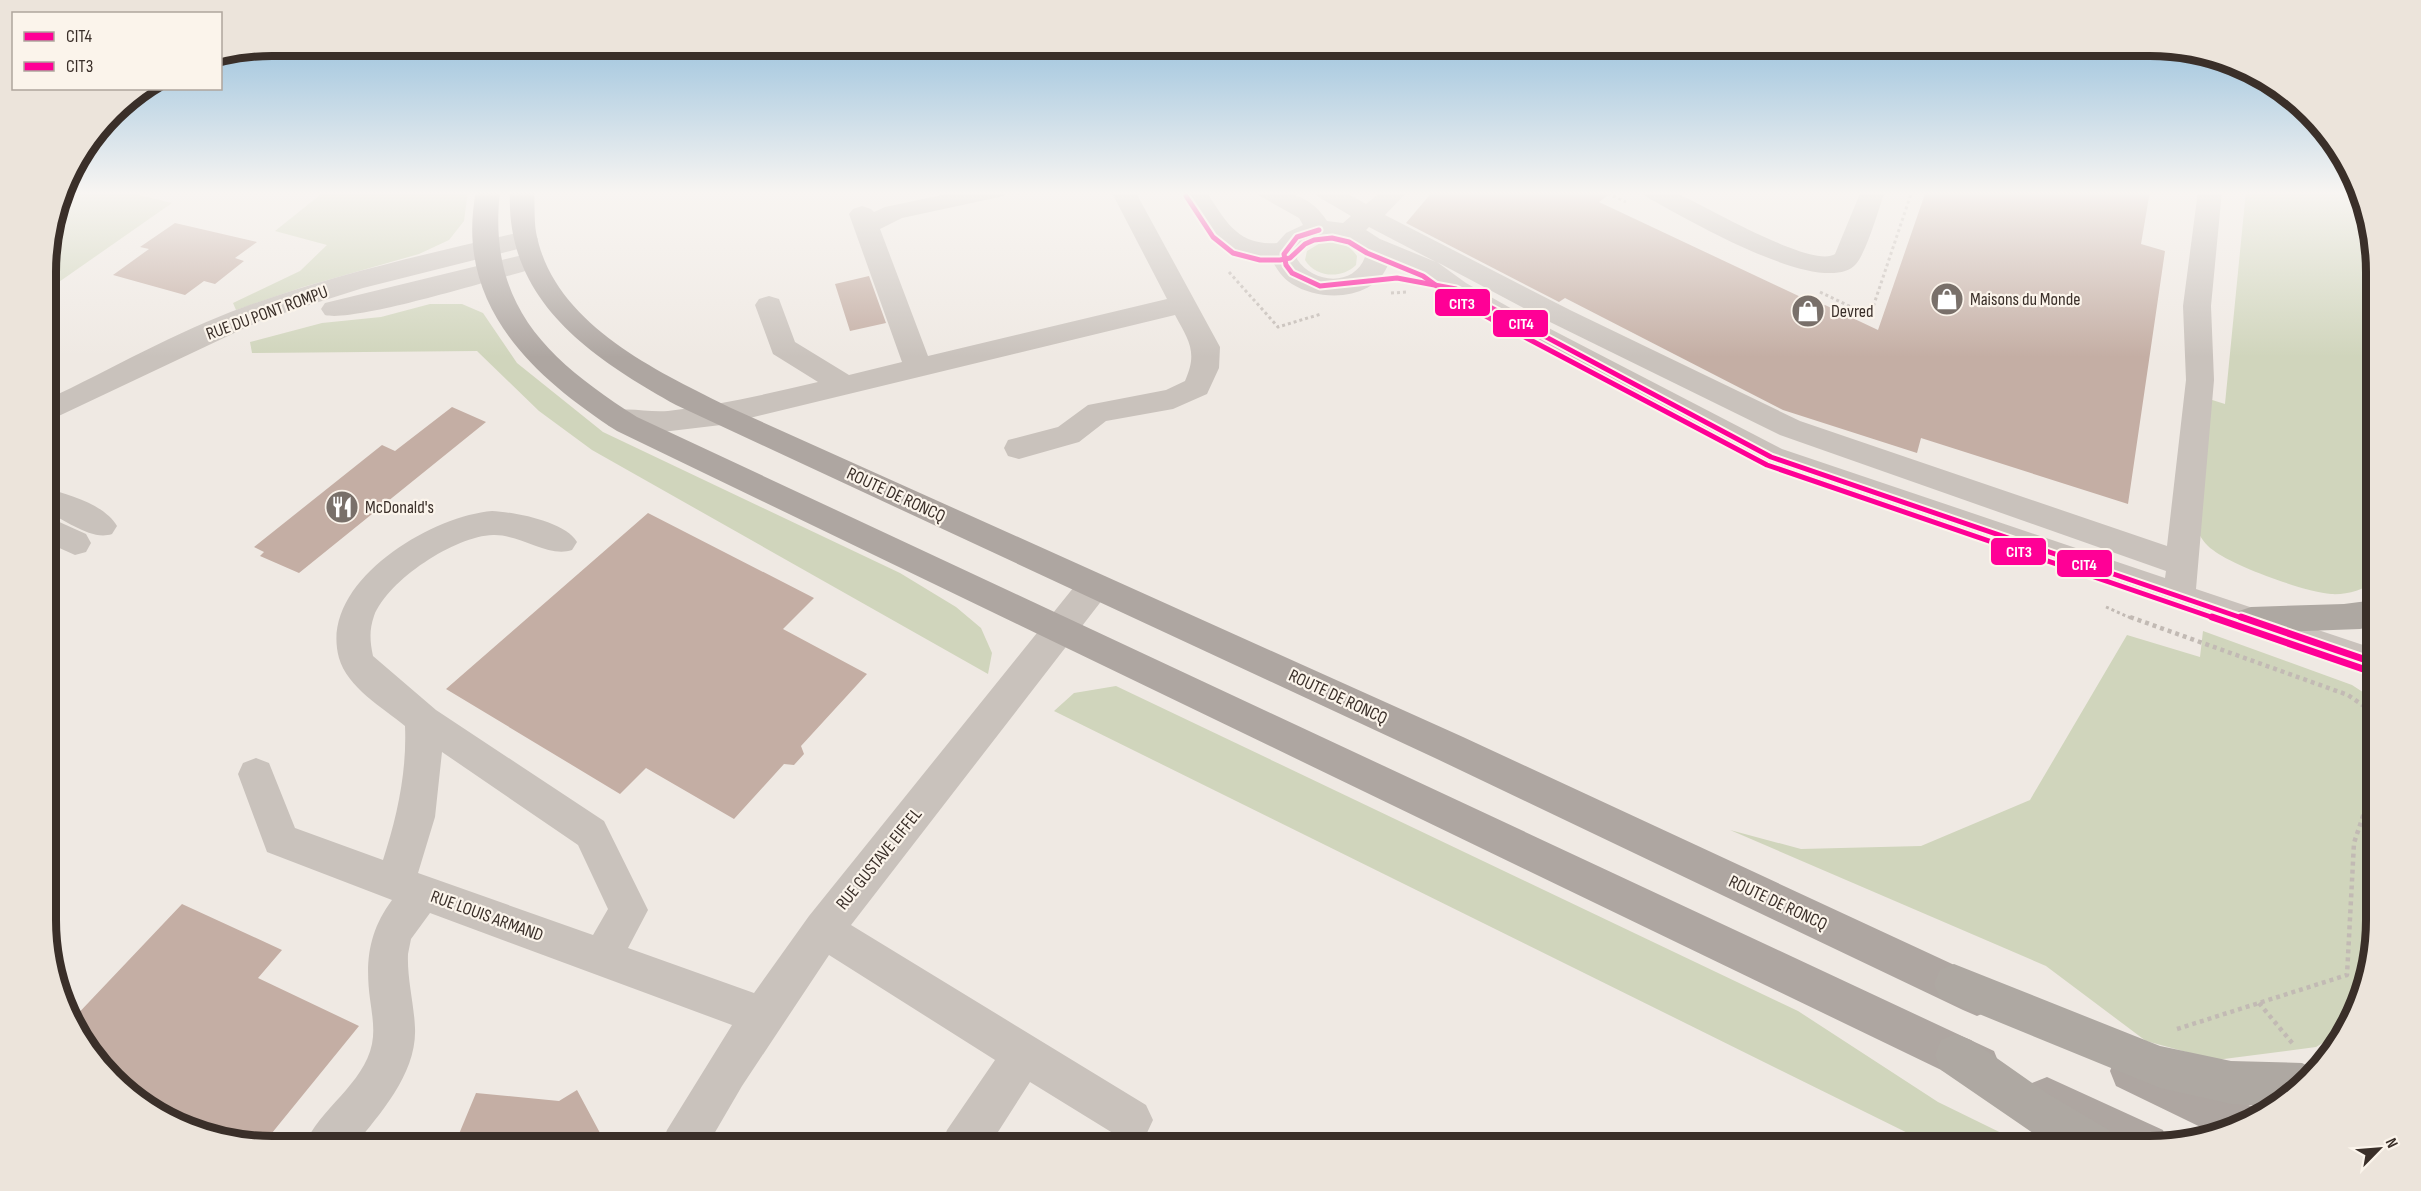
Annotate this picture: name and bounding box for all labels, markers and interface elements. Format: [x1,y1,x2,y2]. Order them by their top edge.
legend [12,12,222,90]
text: CIT4 [66,26,92,47]
text: CIT3 [66,56,93,77]
street label: RUE DU PONT ROMPU [203,281,331,345]
shop icon: Maisons du Monde [1929,281,1965,317]
line badge: CIT3 [1434,288,1491,317]
place label: Maisons du Monde [1970,289,2080,310]
shop icon: Devred [1790,293,1826,329]
text: CIT3 [1449,295,1475,314]
place label: Devred [1831,301,1874,322]
line badge: CIT4 [1492,309,1549,338]
text: CIT4 [1508,315,1534,334]
street label: ROUTE DE RONCQ [843,463,949,527]
restaurant icon: McDonald's [324,489,360,525]
place label: McDonald's [365,497,434,518]
line badge: CIT3 [1990,537,2047,566]
text: CIT3 [2006,543,2032,562]
line badge: CIT4 [2056,549,2113,578]
text: CIT4 [2071,556,2097,575]
street label: ROUTE DE RONCQ [1285,665,1391,729]
street label: RUE GUSTAVE EIFFEL [832,804,926,914]
street label: ROUTE DE RONCQ [1725,871,1831,935]
street label: RUE LOUIS ARMAND [428,886,546,946]
north arrow [2349,1119,2409,1179]
text: N [2381,1135,2402,1151]

